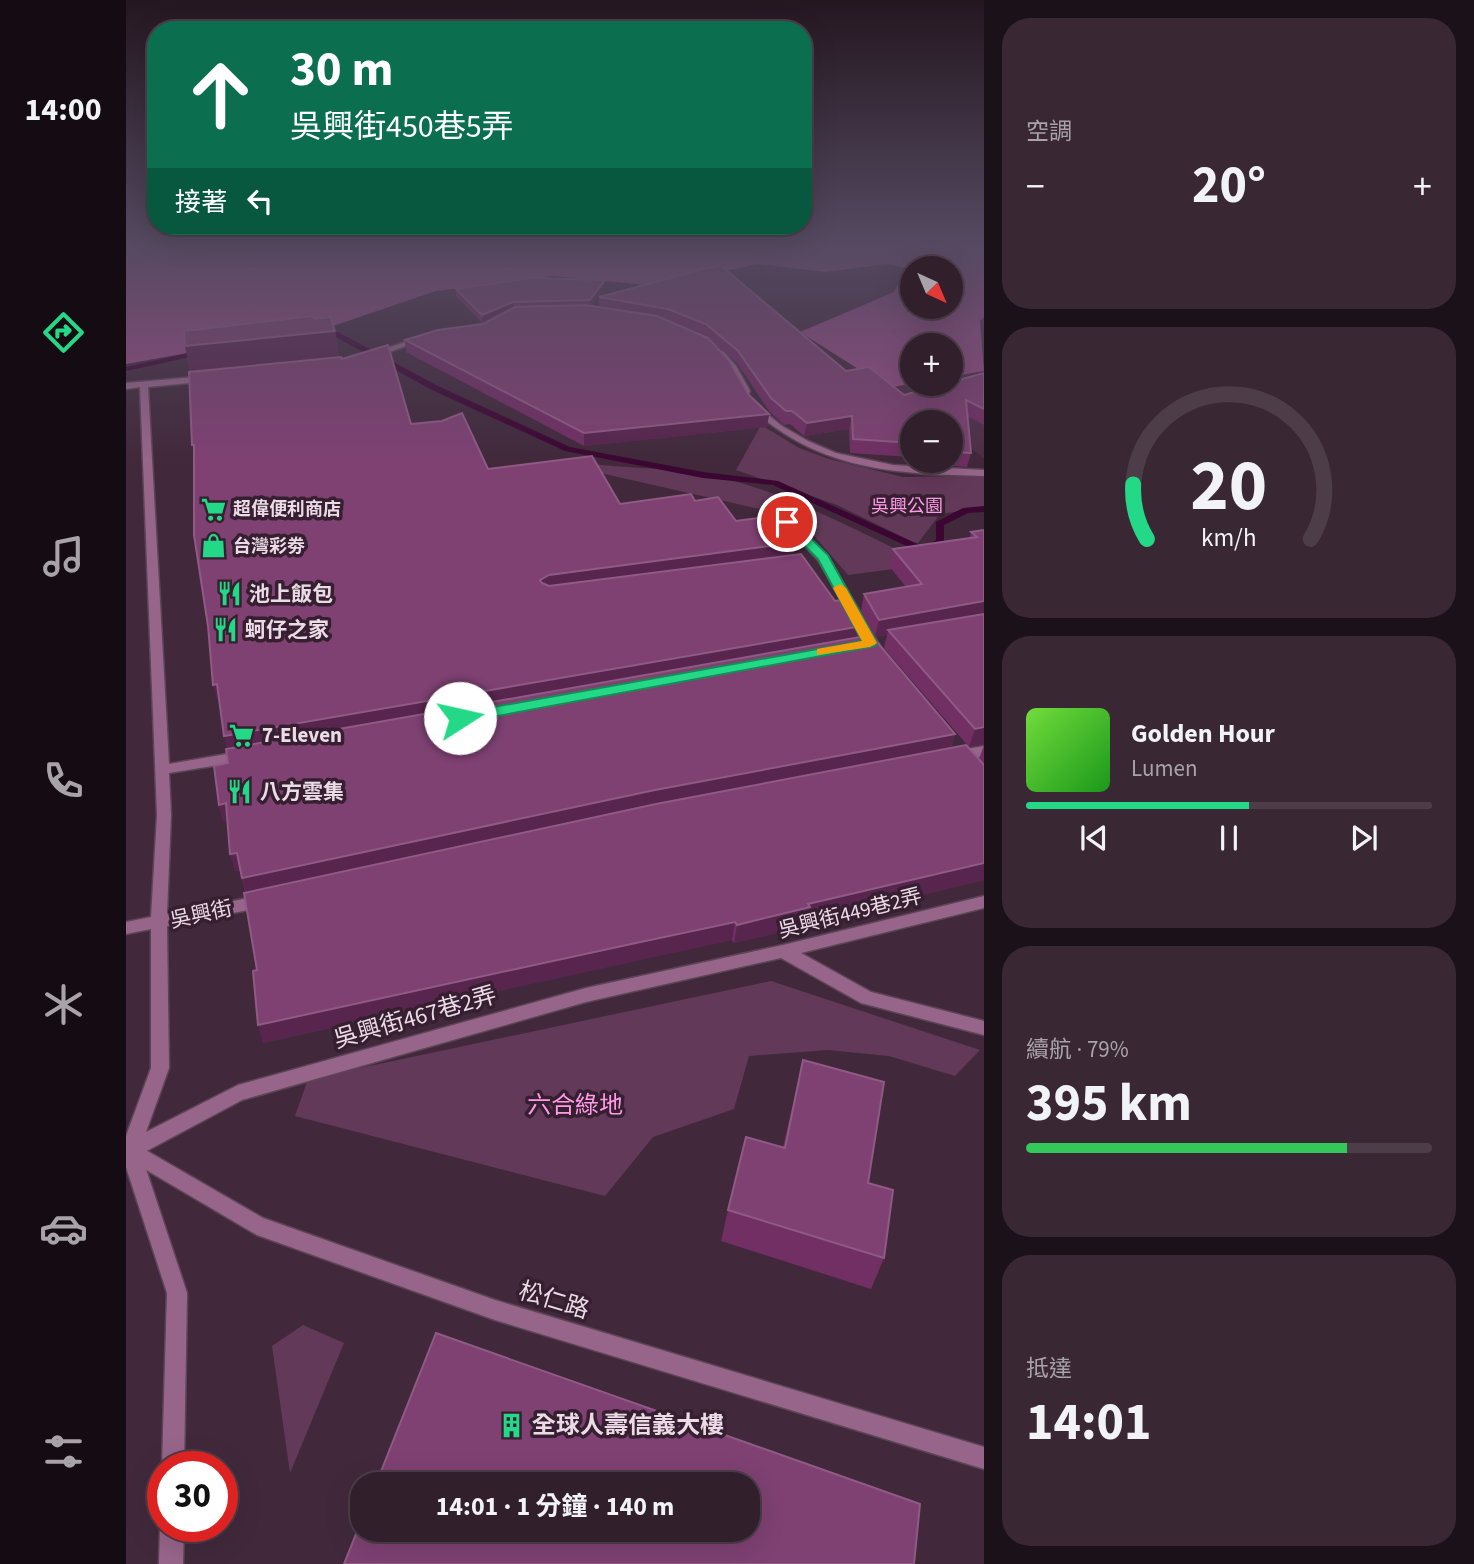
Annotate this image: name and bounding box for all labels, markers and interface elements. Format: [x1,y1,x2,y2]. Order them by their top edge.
text: 30 m [290,35,394,105]
icon: ahead [175,49,266,140]
text: 14:00 [24,87,102,133]
text: 吳興街450巷5弄 [290,104,514,150]
text: 空調 [1026,115,1072,148]
text: 20° [1192,149,1266,223]
text: − [1026,160,1045,214]
text: + [1413,160,1432,214]
icon: left [241,182,279,220]
text: 接著 [175,184,227,221]
north arrow [900,256,962,318]
map controls [900,256,963,473]
icon: directions [39,308,88,357]
button: + [900,333,963,396]
button: − [900,410,963,473]
text: 20 [1191,434,1267,538]
pin [757,492,817,552]
park label: 吳興公園 [871,494,943,519]
supermarket icon: 超偉便利商店 [199,495,227,523]
place label: 超偉便利商店 [233,497,341,522]
icon: arrive [768,503,806,541]
text: km/h [1201,520,1257,556]
icon: music [39,532,88,581]
shop icon: 台灣彩劵 [199,532,227,560]
place label: 台灣彩劵 [233,534,305,559]
place label: 池上飯包 [249,579,333,609]
restaurant icon: 池上飯包 [215,580,243,608]
place label: 蚵仔之家 [245,615,329,645]
restaurant icon: 蚵仔之家 [211,616,239,644]
position arrow [423,681,497,755]
text: Golden Hour [1131,715,1275,752]
place label: 7-Eleven [262,720,342,750]
supermarket icon: 7-Eleven [228,721,256,749]
text: Lumen [1131,752,1198,785]
icon: phone [39,756,88,805]
place label: 八方雲集 [260,777,344,807]
restaurant icon: 八方雲集 [226,778,254,806]
icon: previous [1075,819,1113,857]
icon: pause [1210,819,1248,857]
icon: next [1345,819,1383,857]
street label: 吳興街449巷2弄 [775,881,925,945]
street label: 吳興街 [167,893,235,935]
street label: 吳興街467巷2弄 [330,978,501,1057]
icon: climate [39,980,88,1029]
text: 續航 · 79% [1026,1033,1129,1066]
text: 395 km [1026,1067,1192,1141]
park label: 六合綠地 [527,1088,623,1123]
icon: car [39,1204,88,1253]
street label: 松仁路 [514,1273,593,1328]
text: 抵達 [1026,1352,1072,1385]
text: 14:01 [1026,1386,1151,1460]
place label: 全球人壽信義大樓 [532,1408,724,1443]
building icon: 全球人壽信義大樓 [498,1411,526,1439]
icon: filters [39,1427,88,1476]
speed limit sign: 30 [147,1451,238,1542]
text: 14:01 · 1 分鐘 · 140 m [436,1488,674,1525]

